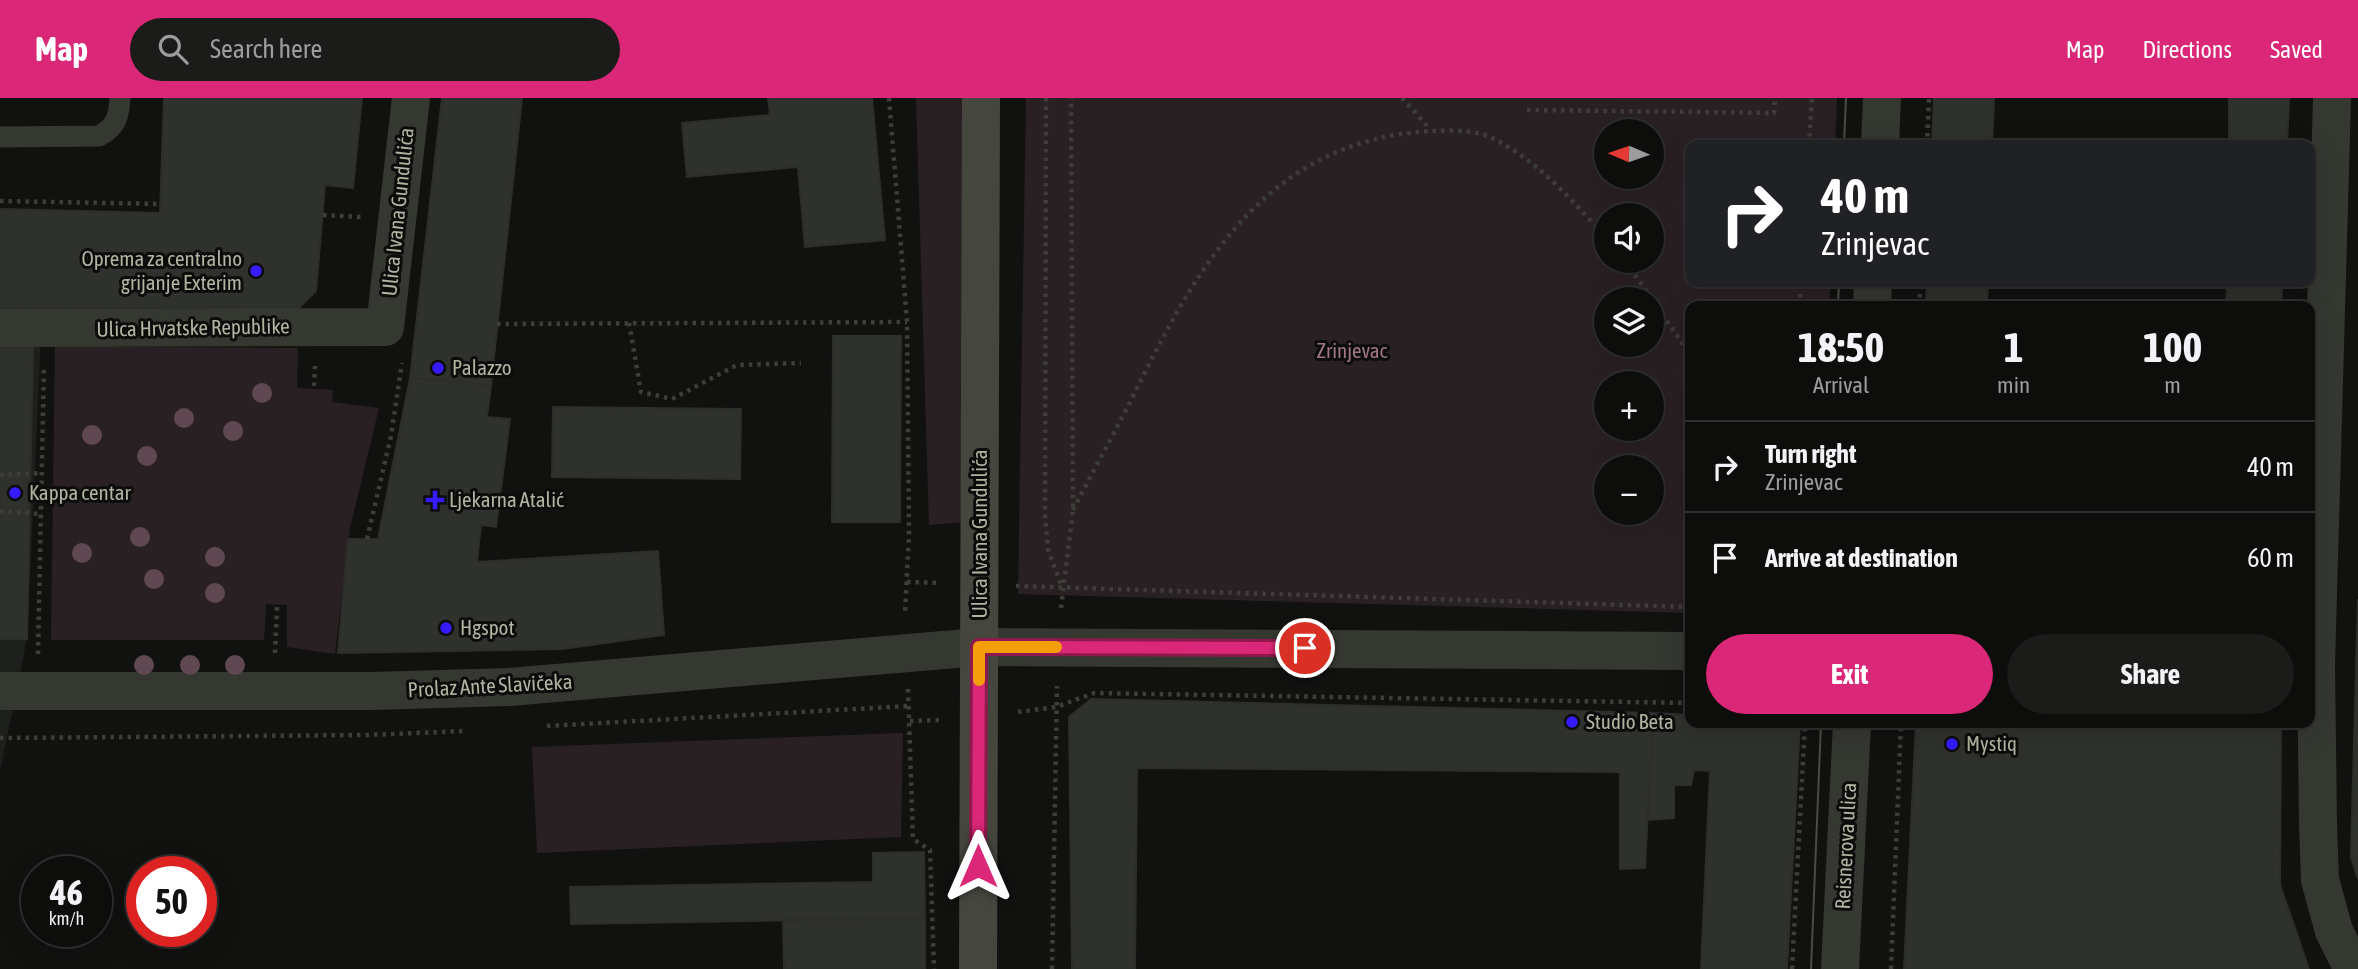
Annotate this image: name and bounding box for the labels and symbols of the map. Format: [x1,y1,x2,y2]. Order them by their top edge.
north arrow [1594,119,1664,189]
street label: Ulica Ivana Gundulića [376,127,418,297]
place label: Oprema za centralno grijanje Exterim [81,246,242,294]
marker: Oprema za centralno grijanje Exterim [248,263,264,279]
street label: Ulica Hrvatske Republike [96,313,290,341]
park label: Zrinjevac [1317,338,1388,362]
place label: Palazzo [452,355,512,379]
marker: Palazzo [430,360,446,376]
street label: Ulica Ivana Gundulića [967,449,991,619]
place label: Kappa centar [29,480,131,504]
marker: Kappa centar [7,485,23,501]
place label: Ljekarna Atalić [449,487,564,511]
marker: Ljekarna Atalić [427,492,443,508]
place label: Hgspot [460,615,515,639]
pin [1275,618,1335,678]
marker: Hgspot [438,620,454,636]
street label: Prolaz Ante Slavičeka [407,669,573,701]
place label: Studio Beta [1586,709,1674,733]
marker: Studio Beta [1564,714,1580,730]
place label: Mystiq [1966,731,2017,755]
marker: Mystiq [1944,736,1960,752]
street label: Reisnerova ulica [1830,782,1860,910]
position arrow [941,829,1015,903]
speed limit sign: 50 [126,856,217,947]

